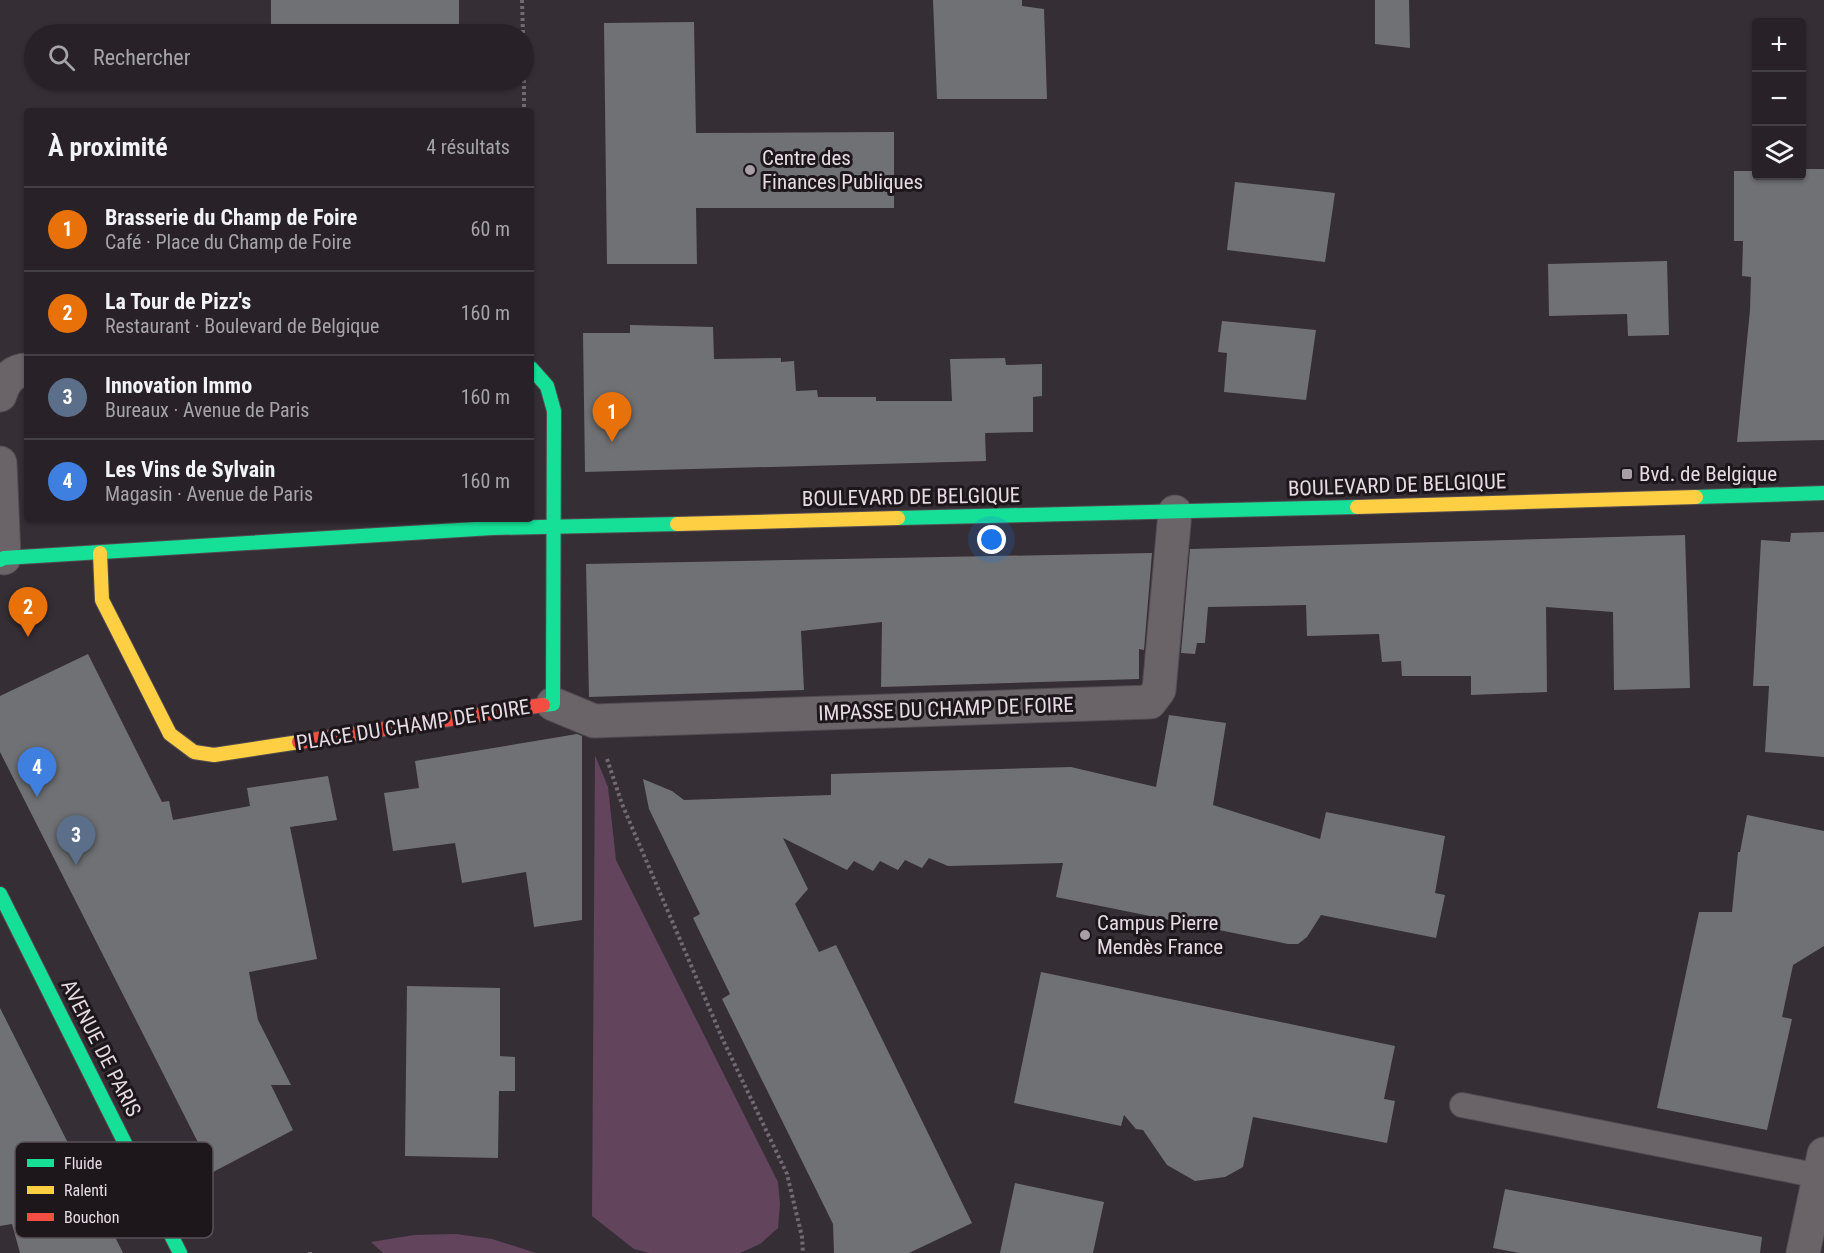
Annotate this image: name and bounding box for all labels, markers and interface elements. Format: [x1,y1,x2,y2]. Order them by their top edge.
map controls [1752,18,1806,180]
button: + [1752,18,1806,72]
search box [24,24,534,90]
icon: search [45,41,78,74]
text: Rechercher [93,45,190,70]
button: − [1752,72,1806,126]
button: layers [1752,126,1806,180]
text: À proximité [48,132,168,162]
text: 4 résultats [426,135,510,159]
place label: Centre des Finances Publiques [762,146,923,194]
marker: Centre des Finances Publiques [743,163,757,177]
text: Brasserie du Champ de Foire [105,205,357,230]
text: 1 [62,217,73,241]
text: 60 m [471,217,510,241]
text: Café · Place du Champ de Foire [105,230,351,254]
text: La Tour de Pizz's [105,289,251,314]
text: 2 [62,301,73,325]
text: 160 m [461,301,510,325]
text: Restaurant · Boulevard de Belgique [105,314,379,338]
text: Innovation Immo [105,373,252,398]
text: 3 [62,385,73,409]
text: 160 m [461,385,510,409]
pin: 1 [592,392,632,442]
text: Bureaux · Avenue de Paris [105,398,309,422]
text: Les Vins de Sylvain [105,457,275,482]
place label: Bvd. de Belgique [1639,462,1777,486]
marker: Bvd. de Belgique [1620,467,1634,481]
text: 4 [62,469,73,493]
text: 160 m [461,469,510,493]
street label: BOULEVARD DE BELGIQUE [1287,469,1507,501]
text: Magasin · Avenue de Paris [105,482,313,506]
street label: BOULEVARD DE BELGIQUE [802,483,1020,511]
your location [977,525,1006,554]
pin: 2 [9,588,48,637]
street label: IMPASSE DU CHAMP DE FOIRE [818,693,1074,725]
street label: PLACE DU CHAMP DE FOIRE [295,695,531,755]
pin: 4 [18,748,57,797]
pin: 3 [56,816,96,865]
place label: Campus Pierre Mendès France [1097,911,1223,959]
marker: Campus Pierre Mendès France [1078,928,1092,942]
street label: AVENUE DE PARIS [56,976,146,1121]
legend [15,1142,213,1238]
text: Fluide [64,1154,102,1173]
text: Ralenti [64,1181,107,1200]
text: Bouchon [64,1208,119,1227]

